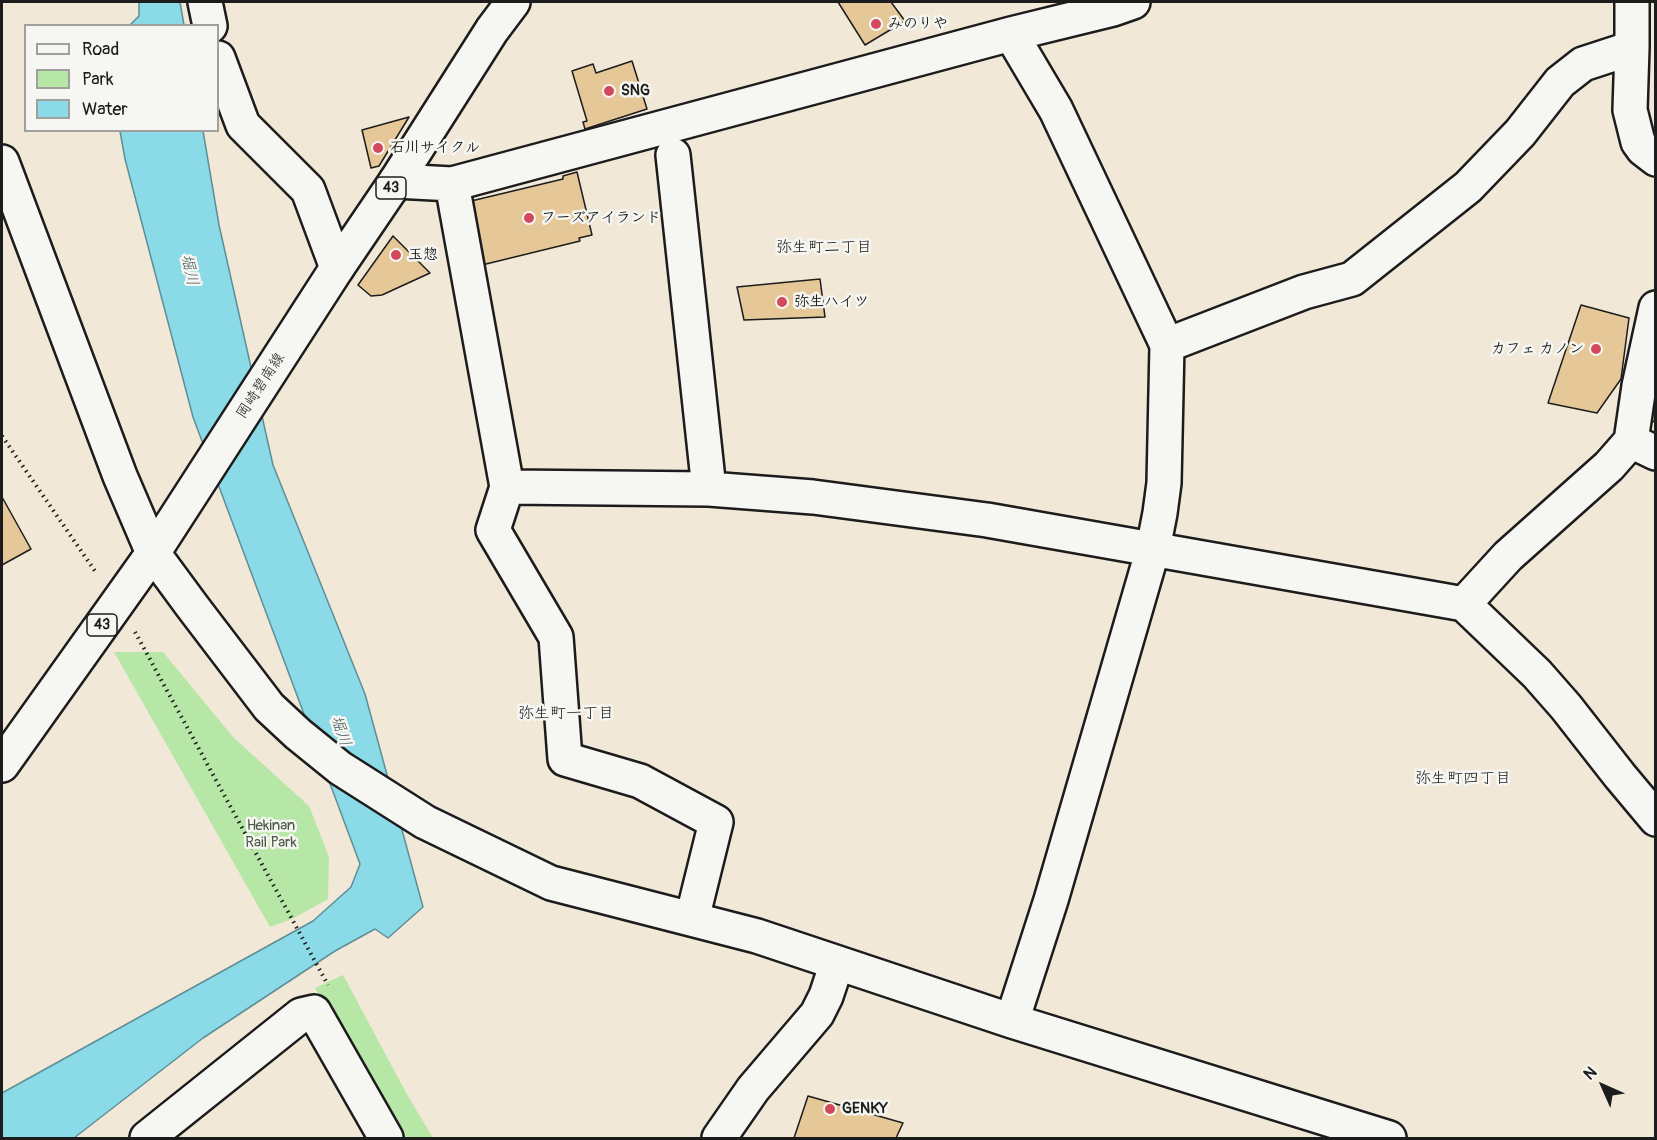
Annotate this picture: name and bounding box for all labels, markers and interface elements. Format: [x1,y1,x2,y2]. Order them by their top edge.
place label: みのりや [888,15,948,33]
marker: みのりや [869,17,883,31]
legend [24,24,219,132]
text: Road [82,38,119,61]
text: Park [82,68,114,91]
place label: SNG [621,82,650,100]
marker: SNG [602,84,616,98]
text: Water [82,98,128,121]
place label: 石川サイクル [390,139,480,157]
marker: 石川サイクル [371,141,385,155]
road number: 43 [376,177,406,199]
place label: フーズアイランド [541,209,661,227]
marker: フーズアイランド [522,211,536,225]
district label: 弥生町二丁目 [776,238,872,258]
place label: 玉惣 [408,246,438,264]
marker: 玉惣 [389,248,403,262]
water label: 堀川 [176,252,202,288]
place label: 弥生ハイツ [794,293,869,311]
marker: 弥生ハイツ [775,295,789,309]
place label: カフェ カノン [1491,340,1584,358]
marker: カフェ カノン [1589,342,1603,356]
street label: 岡崎碧南線 [233,350,289,422]
road number: 43 [87,614,117,636]
district label: 弥生町一丁目 [518,704,614,724]
water label: 堀川 [326,713,354,749]
district label: 弥生町四丁目 [1415,769,1511,789]
park label: Hekinan Rail Park [245,817,297,852]
north arrow [1573,1056,1633,1116]
text: N [1579,1062,1601,1084]
place label: GENKY [842,1100,888,1118]
marker: GENKY [823,1102,837,1116]

